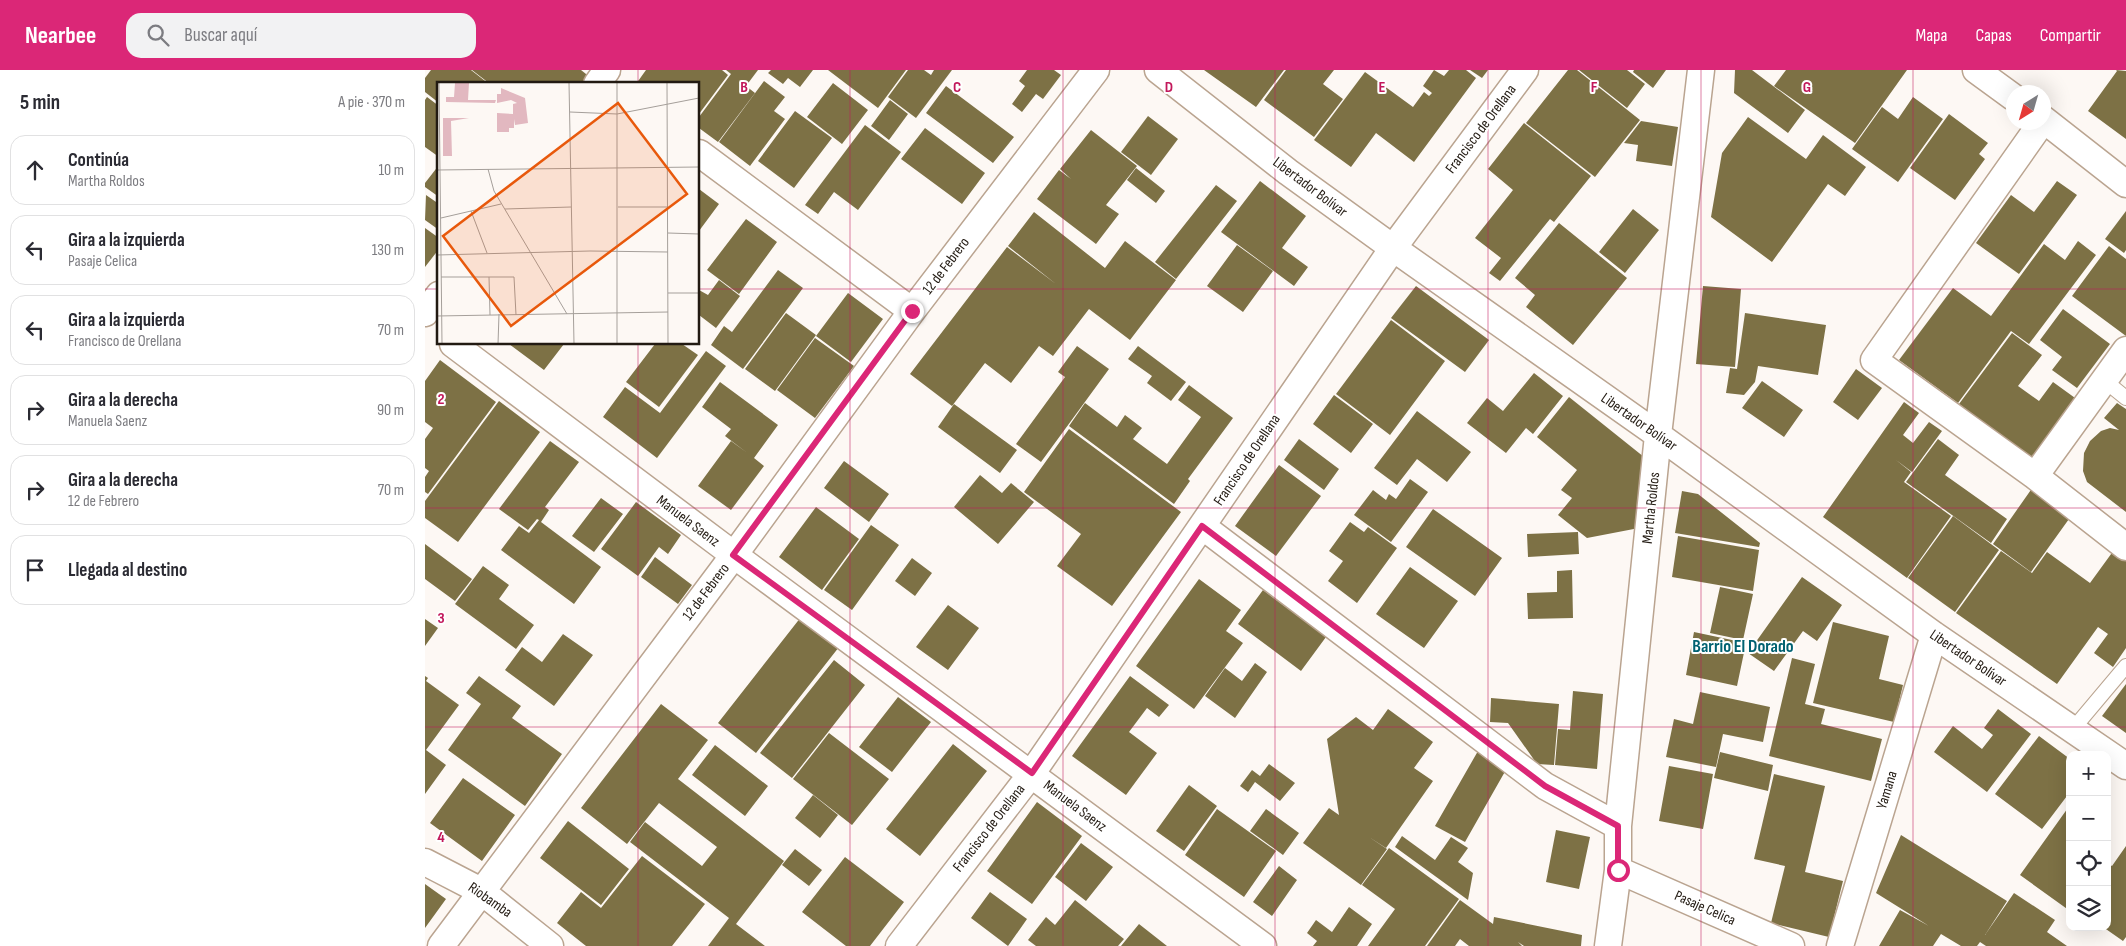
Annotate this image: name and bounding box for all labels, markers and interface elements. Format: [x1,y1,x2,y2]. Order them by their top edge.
search box [126,13,476,58]
text: Nearbee [25,21,96,50]
icon: search [144,21,172,49]
text: Buscar aquí [184,24,257,47]
text: Mapa [1915,25,1947,46]
text: Capas [1975,25,2012,46]
text: Compartir [2040,25,2101,46]
text: B [740,78,748,97]
text: C [953,78,961,97]
text: D [1165,78,1173,97]
text: E [1379,78,1386,97]
text: F [1591,78,1598,97]
text: G [1803,78,1811,97]
street label: Francisco de Orellana [1441,81,1521,177]
inset map [437,82,700,345]
north arrow [2006,85,2051,130]
text: 5 min [20,90,60,115]
text: A pie · 370 m [338,93,405,112]
text: Continúa [68,149,129,172]
street label: Libertador Bolívar [1269,153,1352,222]
icon: ahead [21,156,49,184]
text: 10 m [378,161,404,180]
text: Martha Roldos [68,172,145,191]
text: Gira a la izquierda [68,229,185,252]
street label: 12 de Febrero [918,234,974,298]
icon: left [21,236,49,264]
text: 130 m [372,241,404,260]
text: Pasaje Celica [68,252,137,271]
route end [901,300,924,323]
text: Gira a la izquierda [68,309,185,332]
icon: left [21,316,49,344]
text: 70 m [378,321,404,340]
text: Francisco de Orellana [68,332,181,351]
text: Gira a la derecha [68,389,178,412]
street label: Libertador Bolívar [1597,389,1681,456]
text: 2 [437,390,445,409]
icon: right [21,396,49,424]
text: 90 m [377,401,404,420]
street label: Francisco de Orellana [1209,410,1285,509]
text: Manuela Saenz [68,412,147,431]
text: Gira a la derecha [68,469,178,492]
street label: Martha Roldos [1638,471,1664,545]
icon: right [21,476,49,504]
text: 70 m [378,481,404,500]
street label: Manuela Saenz [653,491,724,551]
text: 12 de Febrero [68,492,139,511]
icon: arrive [21,556,49,584]
text: Llegada al destino [68,559,187,582]
street label: 12 de Febrero [678,560,734,624]
text: 3 [437,609,445,628]
street label: Libertador Bolívar [1926,625,2011,691]
district label: Barrio El Dorado [1692,636,1794,657]
map controls [2066,751,2111,931]
button: + [2066,751,2111,796]
street label: Yamana [1872,768,1902,811]
street label: Manuela Saenz [1040,776,1111,836]
street label: Francisco de Orellana [949,780,1029,876]
button: − [2066,796,2111,841]
text: 4 [437,828,445,847]
button: locate [2066,841,2111,886]
route start [1607,859,1630,882]
street label: Riobamba [464,878,516,922]
street label: Pasaje Celica [1672,886,1739,930]
button: layers [2066,886,2111,931]

